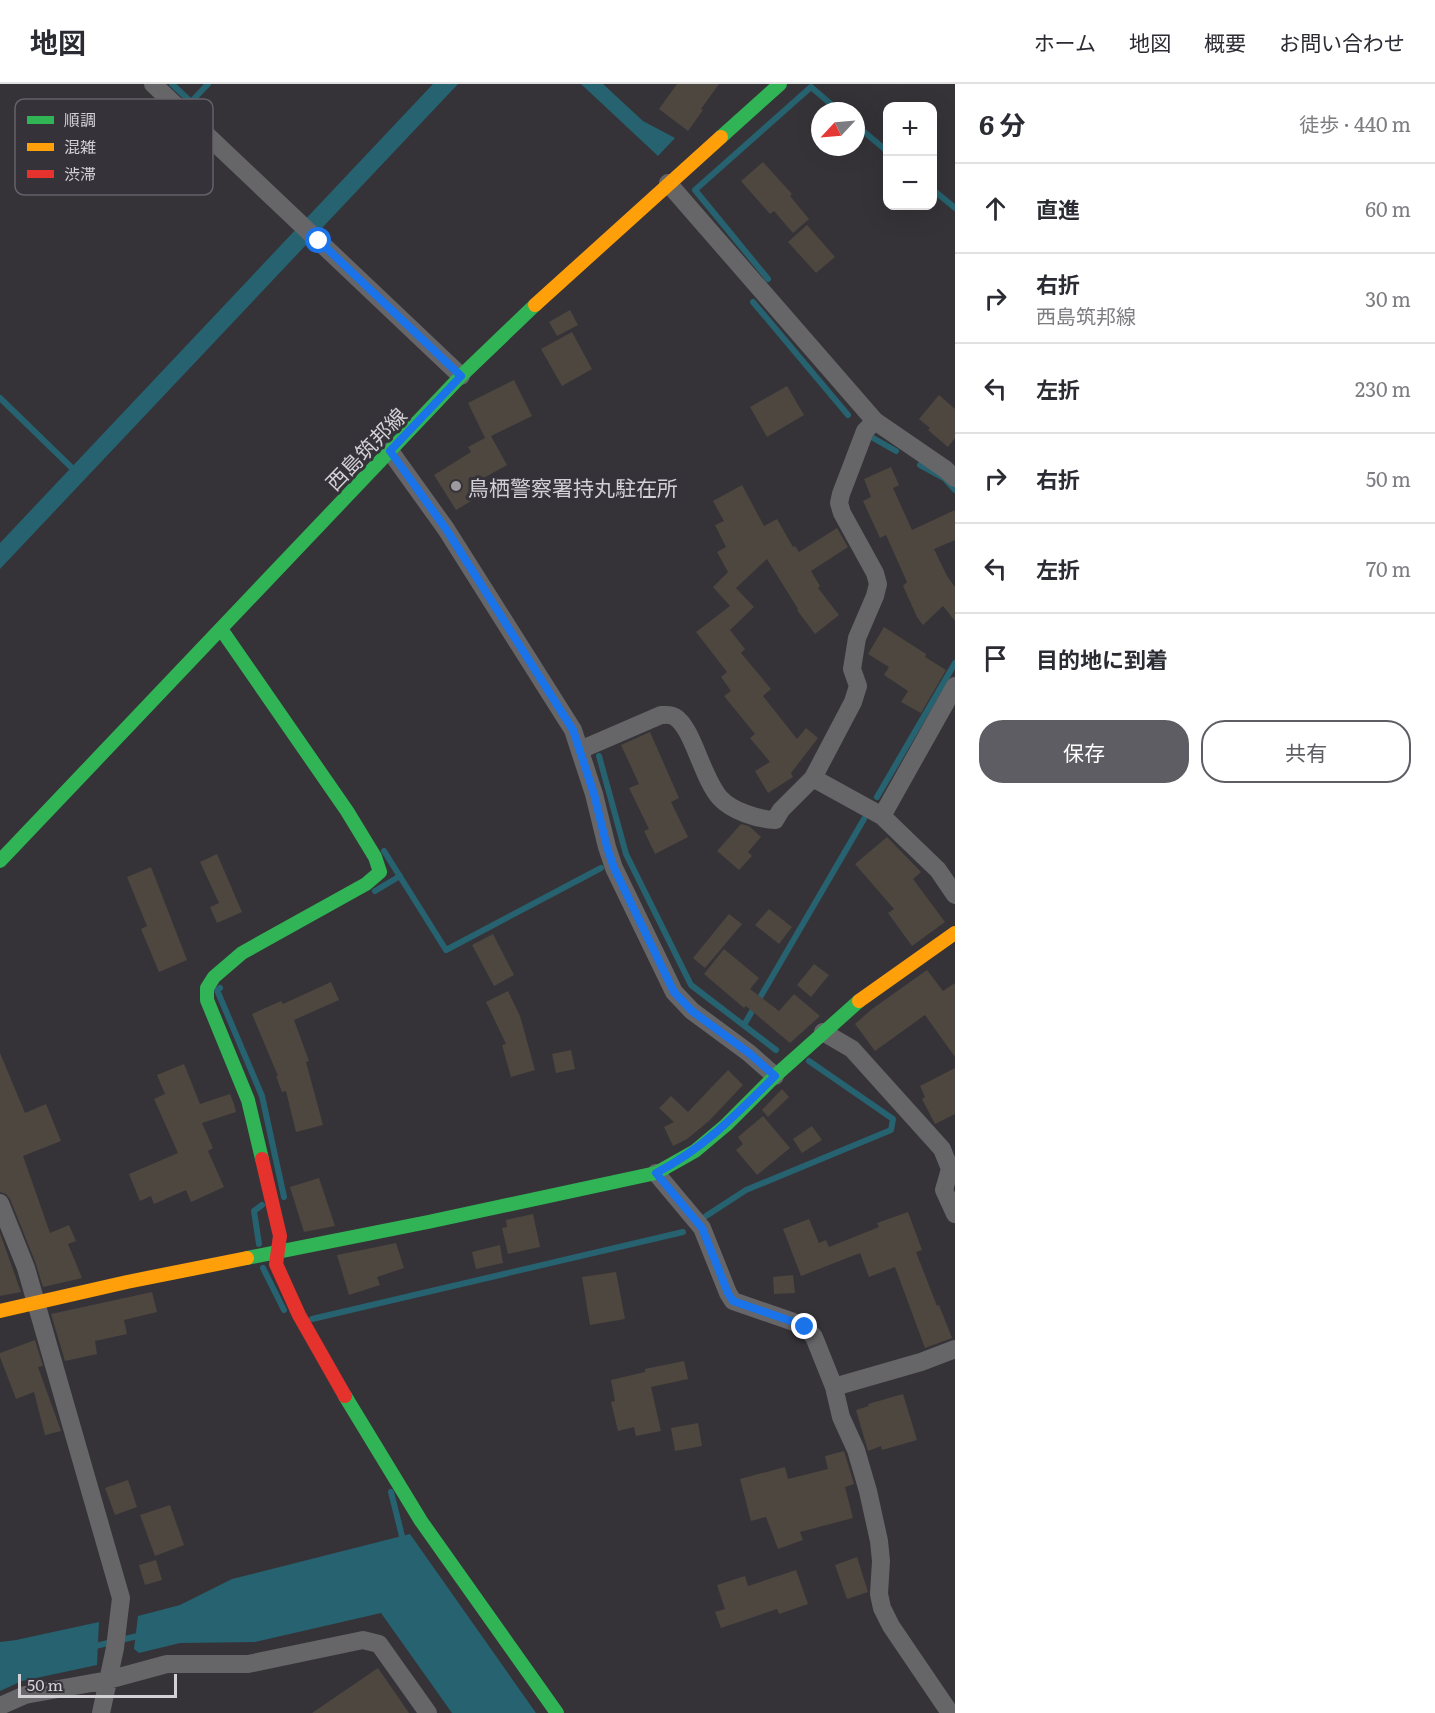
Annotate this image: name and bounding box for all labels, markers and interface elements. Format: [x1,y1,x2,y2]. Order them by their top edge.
text: 地図 [30,20,86,62]
text: ホーム [1034,26,1096,57]
text: 地図 [1129,26,1171,57]
text: 概要 [1204,26,1246,57]
text: お問い合わせ [1279,26,1405,57]
legend [15,99,213,195]
north arrow [811,102,865,156]
map controls [883,102,937,210]
button: + [883,102,937,156]
text: 6 分 [979,104,1025,143]
text: 順調 [64,107,96,131]
text: 徒歩 · 440 m [1299,108,1411,138]
text: 混雑 [64,134,96,158]
button: − [883,156,937,210]
text: 渋滞 [64,161,96,185]
icon: ahead [979,192,1012,225]
text: 直進 [1036,192,1080,225]
text: 60 m [1365,193,1411,223]
route start [305,227,331,253]
text: 右折 [1036,267,1080,300]
icon: right [979,282,1012,315]
text: 30 m [1365,283,1411,313]
text: 西島筑邦線 [1036,300,1136,330]
icon: left [979,372,1012,405]
text: 左折 [1036,372,1080,405]
text: 230 m [1355,373,1411,403]
street label: 西島筑邦線 [317,399,413,497]
icon: right [979,462,1012,495]
text: 右折 [1036,462,1080,495]
text: 50 m [1366,463,1411,493]
place label: 鳥栖警察署持丸駐在所 [468,471,678,502]
marker: 鳥栖警察署持丸駐在所 [449,479,463,493]
icon: left [979,552,1012,585]
text: 左折 [1036,552,1080,585]
text: 70 m [1366,553,1411,583]
icon: arrive [979,642,1012,675]
text: 目的地に到着 [1036,642,1168,675]
button: 保存 [979,720,1189,783]
button: 共有 [1201,720,1411,783]
route end [791,1313,817,1339]
scale bar [18,1671,177,1698]
text: 50 m [27,1672,63,1696]

